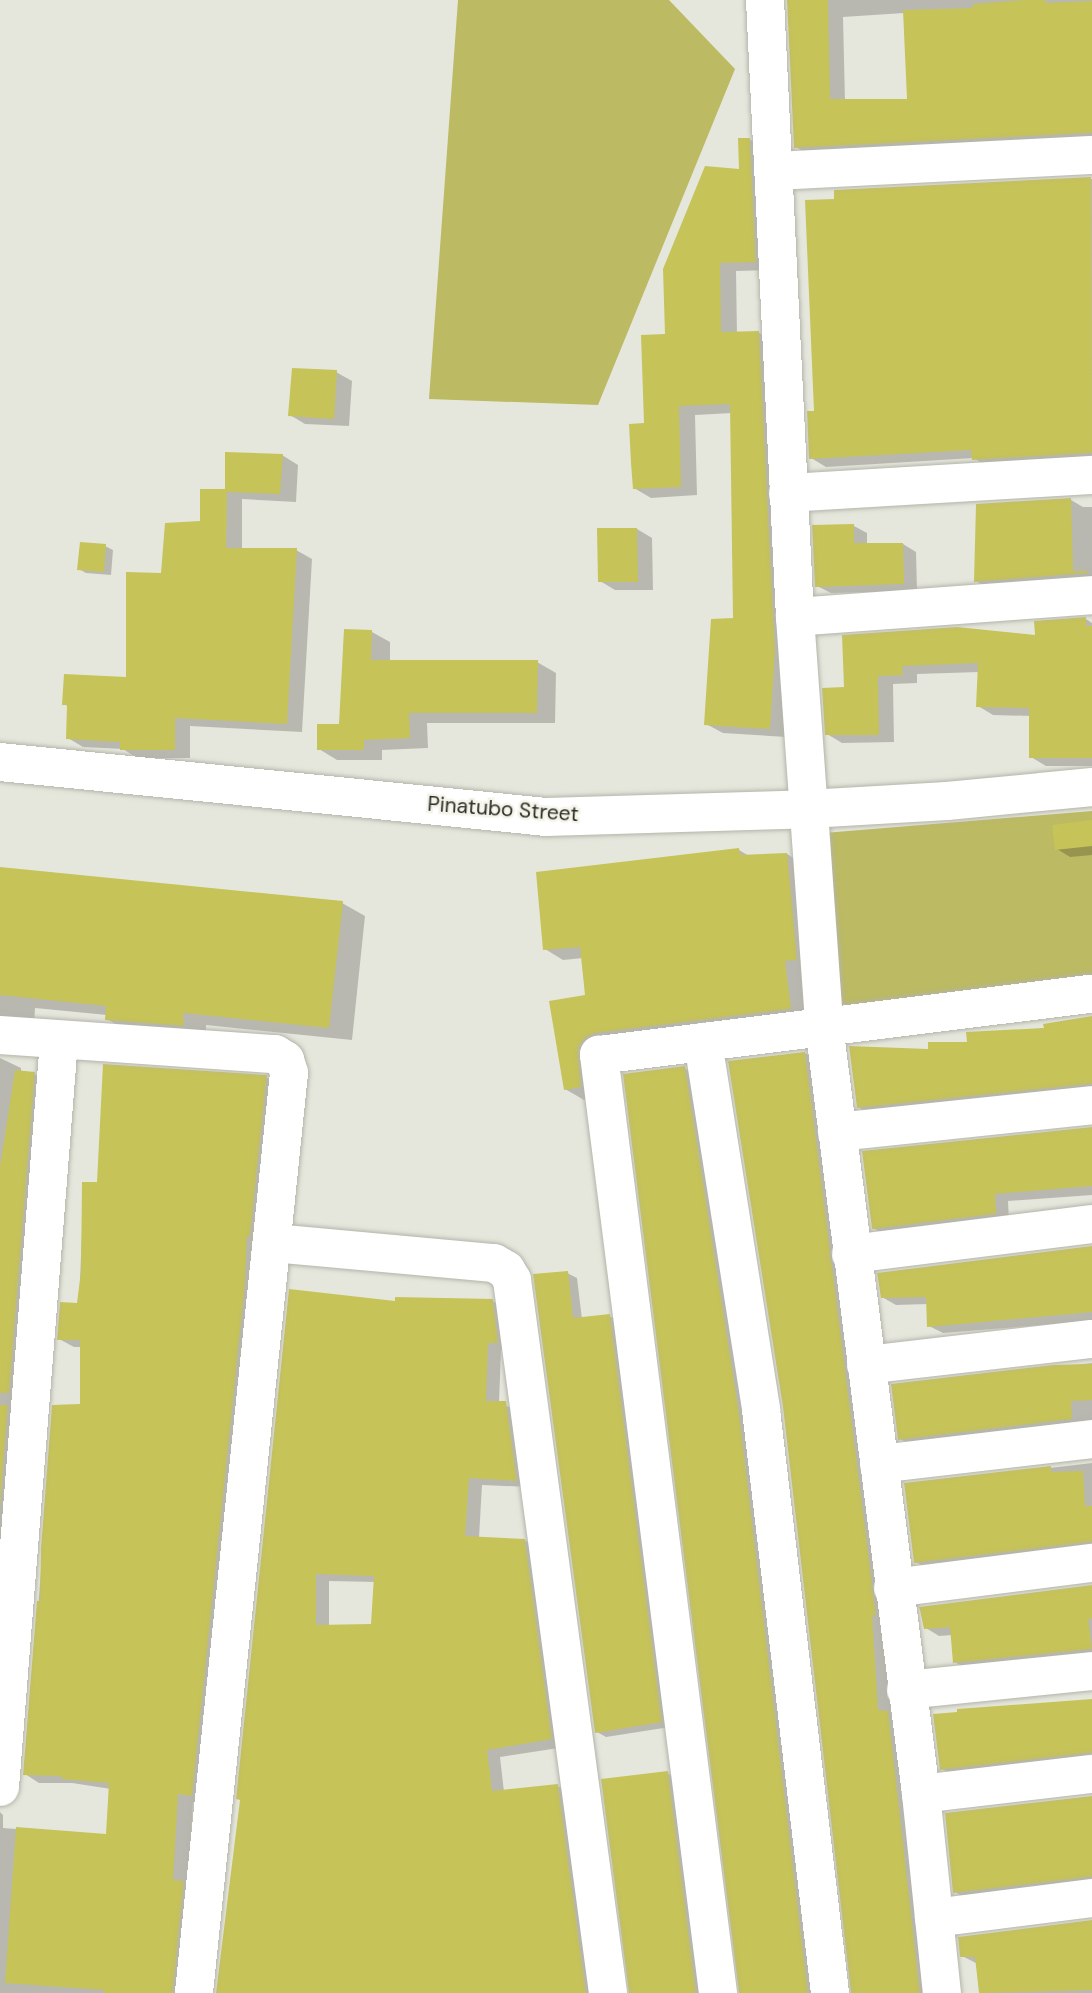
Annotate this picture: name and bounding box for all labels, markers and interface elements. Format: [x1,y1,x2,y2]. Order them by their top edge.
street label: Pinatubo Street [427,791,579,827]

